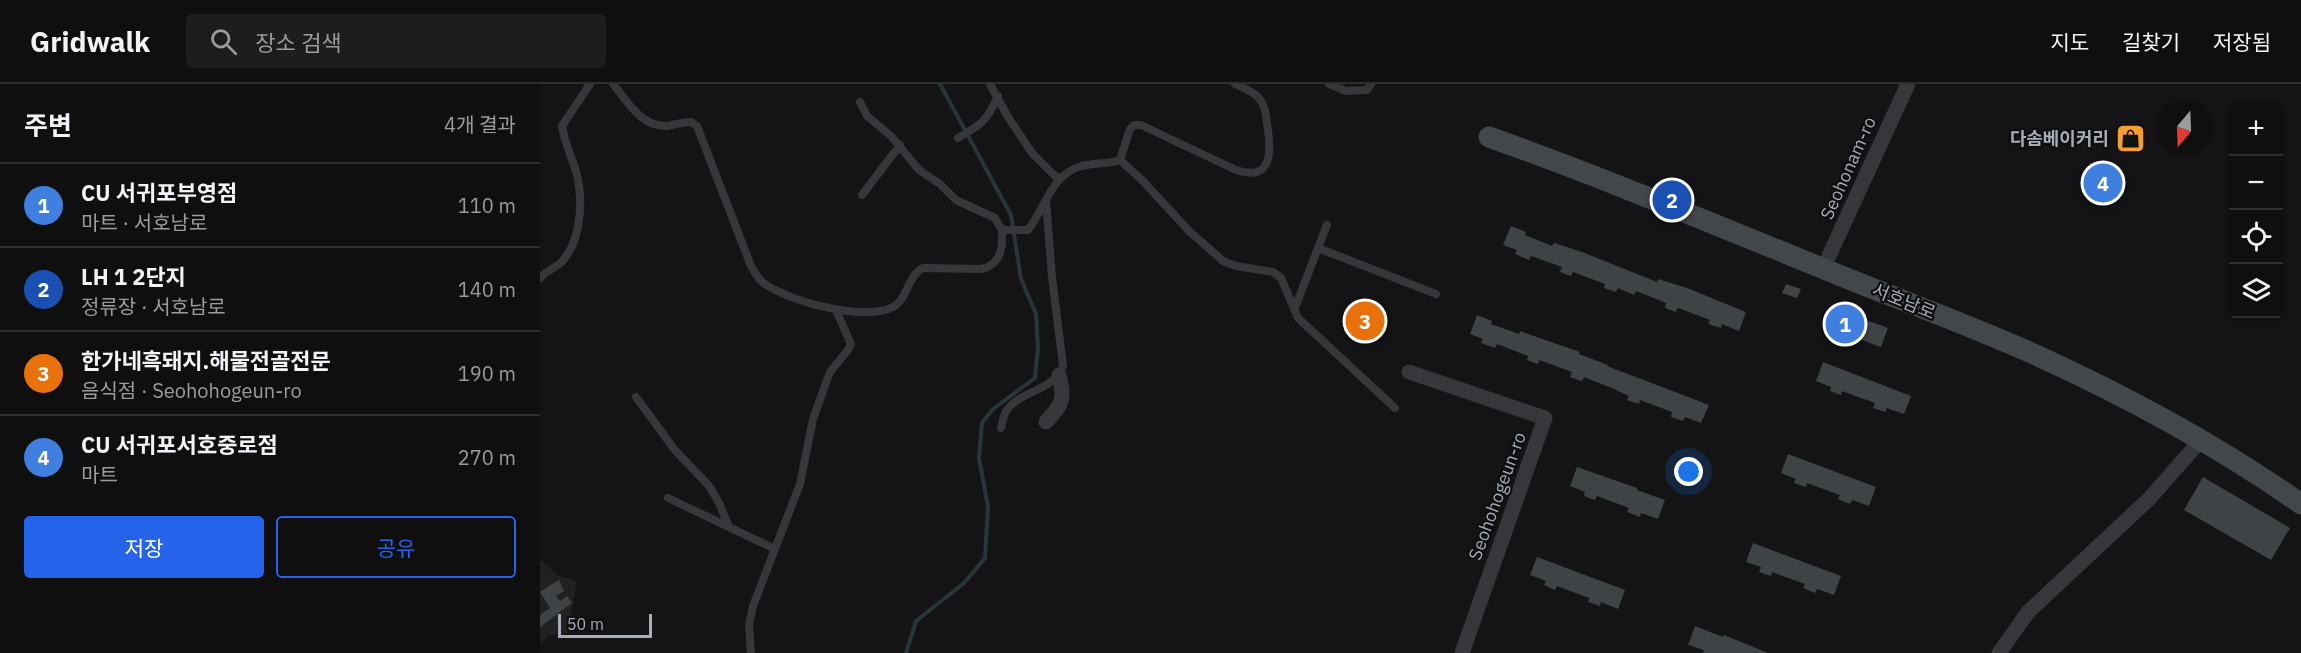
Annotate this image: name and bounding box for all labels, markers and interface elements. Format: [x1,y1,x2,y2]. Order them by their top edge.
search box [186,14,606,68]
text: Gridwalk [30,23,150,60]
icon: search [207,25,240,58]
text: 장소 검색 [255,28,341,57]
text: 지도 [2050,28,2089,56]
text: 길찾기 [2122,28,2180,56]
text: 저장됨 [2213,28,2271,56]
north arrow [2157,102,2211,156]
map controls [2229,102,2283,318]
button: + [2229,102,2283,156]
text: 주변 [24,108,72,142]
text: 4개 결과 [444,111,516,138]
street label: Seohonam-ro [1815,113,1881,223]
shop icon: 다솜베이커리 [2114,122,2146,154]
place label: 다솜베이커리 [2010,127,2109,150]
button: − [2229,156,2283,210]
pin: 4 [2084,160,2122,206]
text: CU 서귀포부영점 [81,178,237,207]
pin: 2 [1652,178,1692,222]
text: 1 [38,192,50,219]
text: 110 m [458,192,516,219]
text: 마트 · 서호남로 [81,209,207,236]
button: locate [2229,210,2283,264]
text: LH 1 2단지 [81,262,186,291]
button: layers [2229,264,2283,318]
text: 2 [38,276,50,303]
text: 140 m [458,276,516,303]
street label: 서호남로 [1869,278,1939,324]
text: 정류장 · 서호남로 [81,293,226,320]
pin: 3 [1346,298,1384,344]
pin: 1 [1826,302,1864,346]
text: 한가네흑돼지.해물전골전문 [81,346,331,375]
text: 3 [38,360,50,387]
text: 190 m [458,360,516,387]
text: 음식점 · Seohohogeun-ro [81,377,302,404]
street label: Seohohogeun-ro [1463,429,1531,563]
text: CU 서귀포서호중로점 [81,430,278,459]
text: 4 [38,444,50,471]
text: 270 m [458,444,516,471]
your location [1674,457,1703,486]
text: 마트 [81,461,118,488]
button: 저장 [24,516,264,578]
button: 공유 [276,516,516,578]
scale bar [558,611,652,638]
text: 50 m [567,614,604,634]

